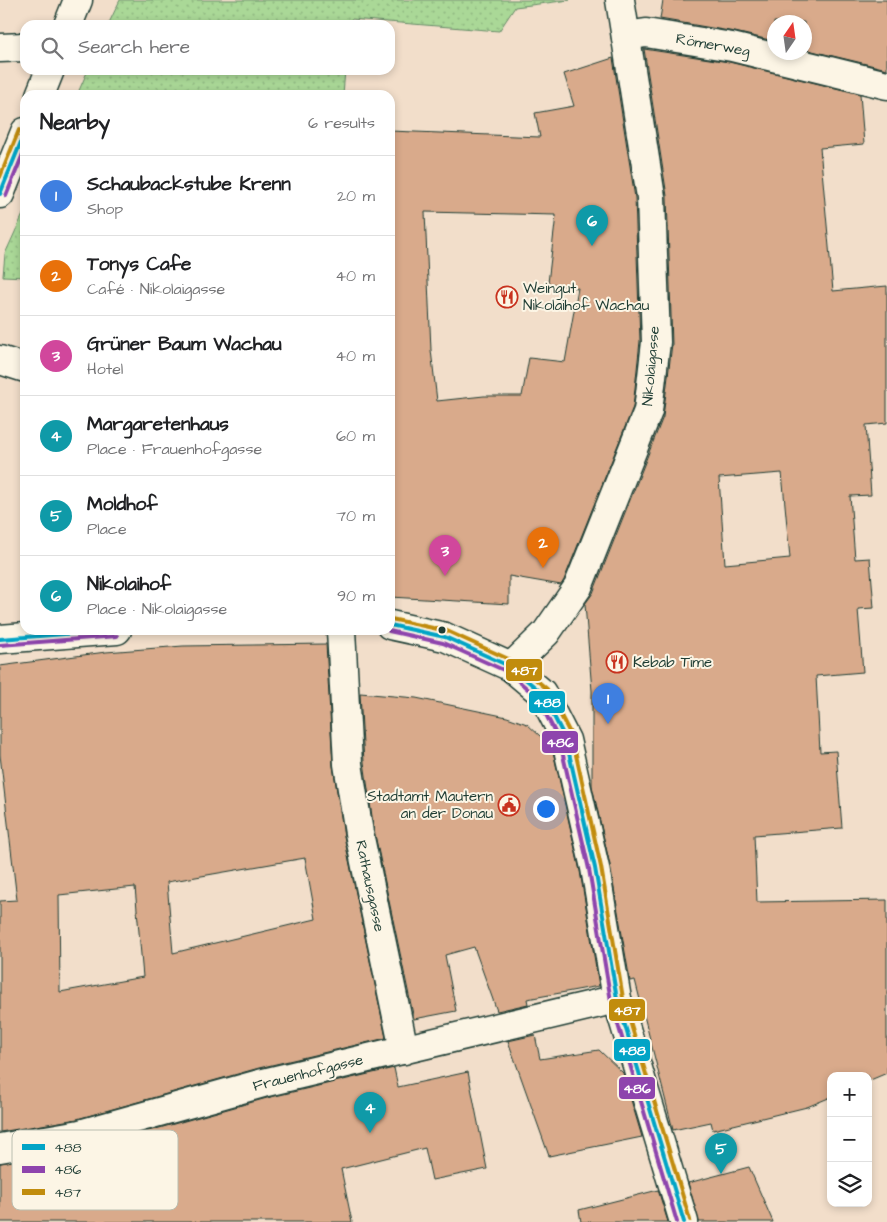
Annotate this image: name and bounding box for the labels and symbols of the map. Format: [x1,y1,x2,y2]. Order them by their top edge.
north arrow [767,15,812,60]
street label: Römerweg [674,28,752,63]
pin: 6 [576,205,608,246]
place label: Weingut Nikolaihof Wachau [523,278,650,316]
restaurant icon: Weingut Nikolaihof Wachau [495,285,519,309]
street label: Nikolaigasse [637,325,666,407]
pin: 2 [527,527,559,568]
pin: 3 [429,535,461,576]
unlabelled marker [437,625,447,635]
restaurant icon: Kebab Time [605,650,629,674]
place label: Kebab Time [633,652,712,673]
line badge: 487 [505,658,543,682]
text: 487 [510,661,538,681]
pin: 1 [592,683,624,724]
line badge: 488 [528,690,566,714]
text: 488 [533,693,561,713]
line badge: 486 [541,730,579,754]
text: 486 [546,733,574,753]
place label: Stadtamt Mautern an der Donau [367,786,493,824]
public building icon: Stadtamt Mautern an der Donau [497,793,521,817]
your location [533,796,559,822]
street label: Rathausgasse [349,838,390,934]
line badge: 487 [608,998,646,1022]
text: 487 [613,1001,641,1021]
line badge: 488 [613,1038,651,1062]
text: 488 [618,1041,646,1061]
street label: Frauenhofgasse [251,1049,366,1098]
line badge: 486 [618,1076,656,1100]
text: 486 [623,1079,651,1099]
pin: 4 [354,1092,386,1133]
legend [12,1130,178,1210]
pin: 5 [705,1133,737,1174]
text: 488 [54,1138,82,1158]
text: 486 [54,1160,82,1180]
text: 487 [54,1183,82,1203]

